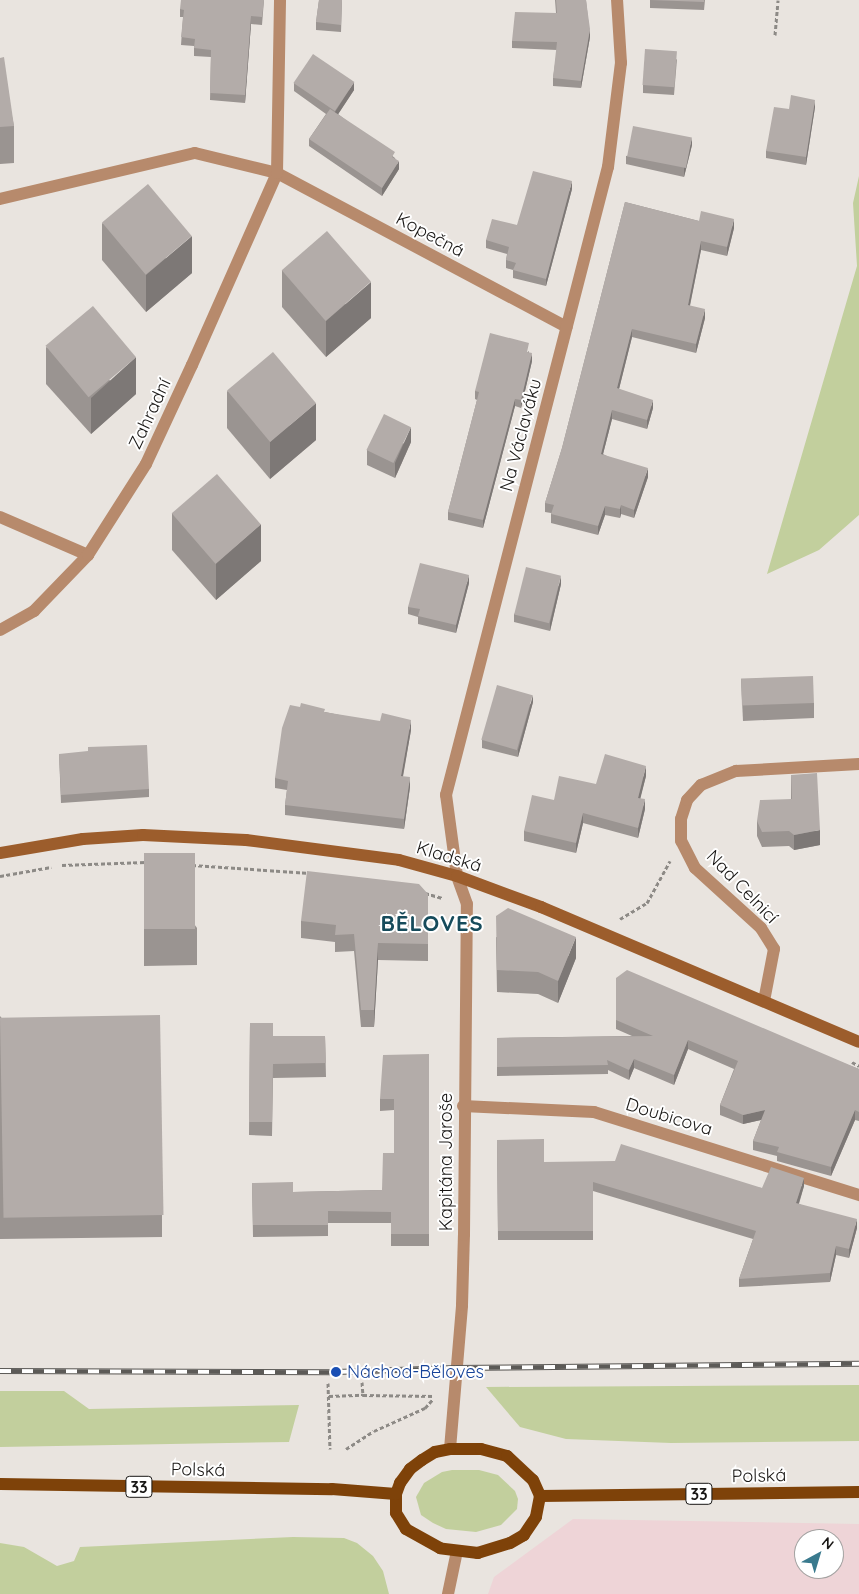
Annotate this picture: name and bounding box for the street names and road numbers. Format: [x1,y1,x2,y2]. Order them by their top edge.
street label: Kopečná [392,208,468,262]
street label: Zahradní [124,375,176,453]
street label: Na Václaváku [496,376,546,494]
street label: Kladská [414,837,484,877]
street label: Nad Celnicí [702,846,782,928]
street label: Kapitána Jaroše [435,1093,457,1231]
street label: Doubicova [623,1094,715,1140]
street label: Polská [171,1459,225,1481]
street label: Polská [732,1465,786,1487]
road number: 33 [125,1474,153,1500]
road number: 33 [685,1480,713,1508]

